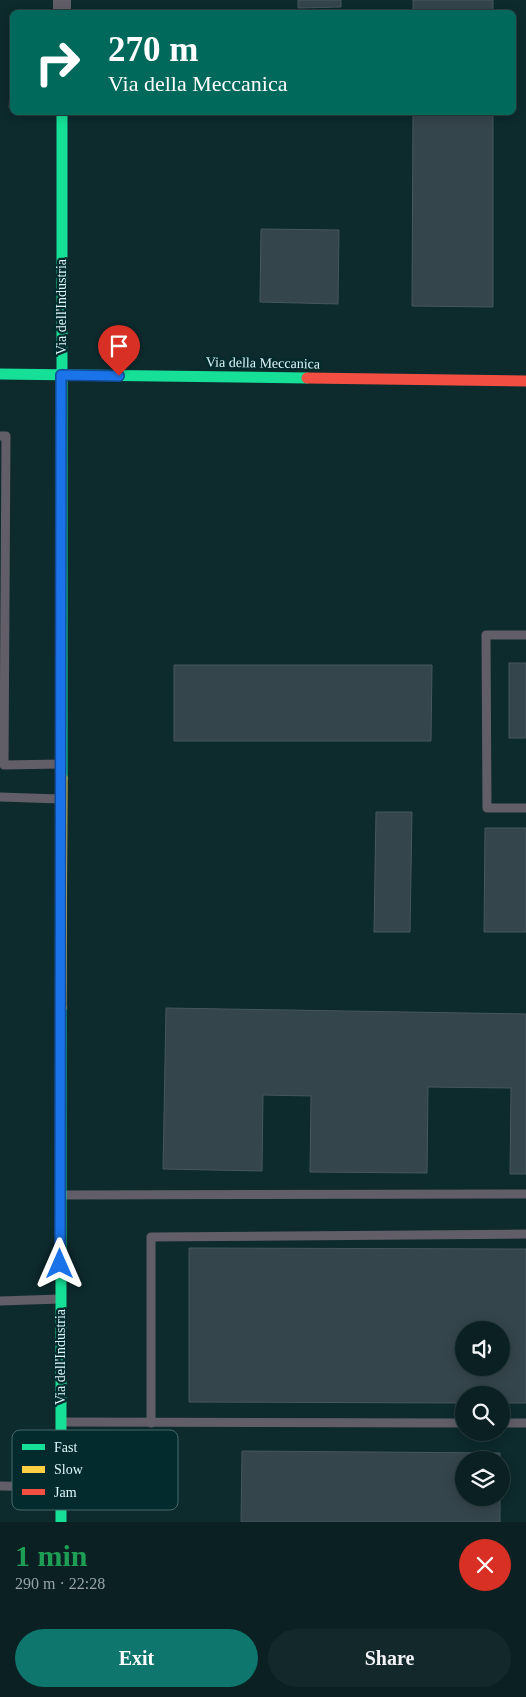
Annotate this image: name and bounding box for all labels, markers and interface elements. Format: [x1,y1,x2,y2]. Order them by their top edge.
icon: right [25,30,90,95]
text: 270 m [108,30,198,69]
text: Via della Meccanica [108,71,287,96]
street label: Via dell'Industria [54,258,69,355]
pin [98,325,140,376]
icon: arrive [105,332,133,360]
street label: Via della Meccanica [206,355,321,372]
position arrow [33,1237,85,1289]
street label: Via dell'Industria [53,1308,68,1405]
map controls [455,1321,510,1506]
button: sound [455,1321,510,1376]
button: search [455,1386,510,1441]
legend [12,1430,178,1510]
text: Fast [54,1440,77,1455]
button: layers [455,1451,510,1506]
text: Slow [54,1462,84,1477]
text: Jam [54,1485,77,1500]
text: 1 min [15,1539,88,1572]
button: close [459,1539,511,1591]
text: 290 m · 22:28 [15,1575,105,1592]
button: Exit [15,1629,258,1687]
button: Share [268,1629,511,1687]

